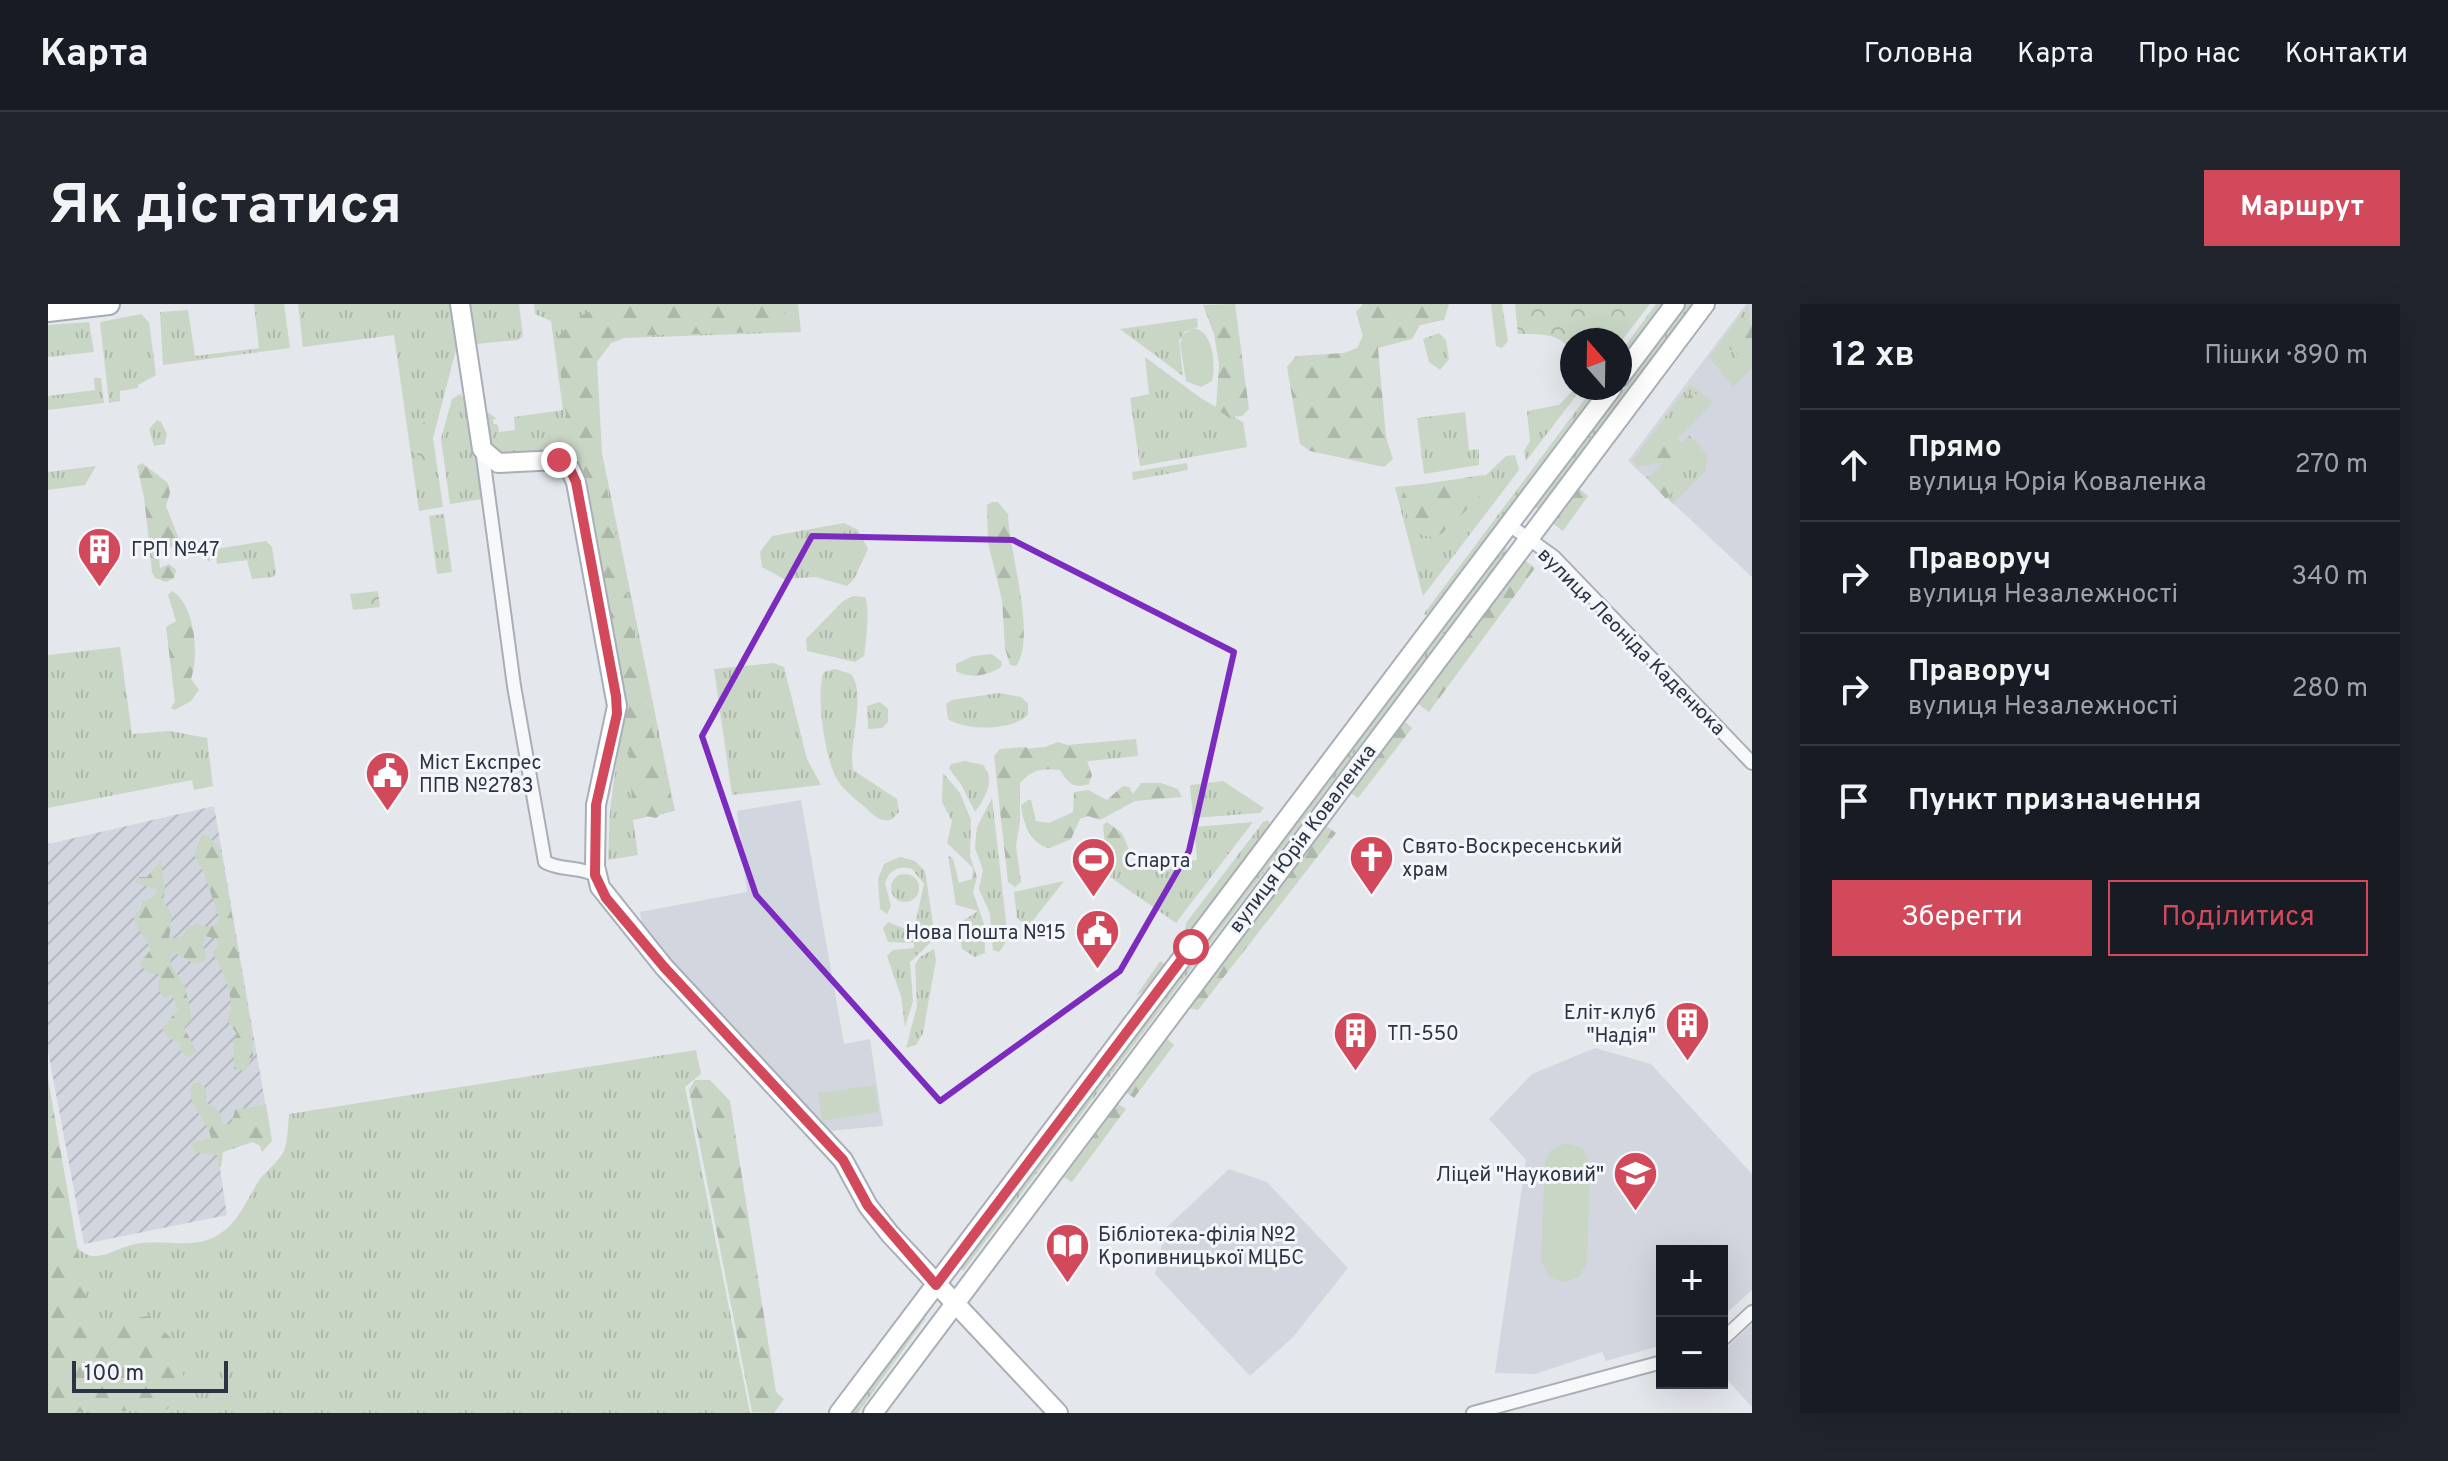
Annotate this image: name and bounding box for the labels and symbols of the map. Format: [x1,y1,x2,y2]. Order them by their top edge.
north arrow [1560,328,1632,400]
route end [541,442,577,478]
building icon: ГРП №47 [76,525,124,588]
place label: ГРП №47 [131,538,219,564]
street label: вулиця Леоніда Каденюка [1531,543,1730,742]
street label: вулиця Юрія Коваленка [1224,740,1383,939]
public building icon: Міст Експрес ППВ №2783 [364,749,412,812]
place label: Міст Експрес ППВ №2783 [419,751,541,800]
church icon: Свято-Воскресенський храм [1347,833,1395,896]
place label: Свято-Воскресенський храм [1402,835,1622,884]
sports icon: Спарта [1069,836,1117,899]
place label: Спарта [1124,849,1190,875]
public building icon: Нова Пошта №15 [1073,908,1121,971]
place label: Нова Пошта №15 [905,921,1066,947]
route start [1173,929,1209,965]
building icon: Еліт-клуб "Надія" [1663,999,1711,1062]
place label: Еліт-клуб "Надія" [1564,1001,1656,1050]
building icon: ТП-550 [1332,1009,1380,1072]
place label: ТП-550 [1387,1022,1459,1048]
school or university icon: Ліцей "Науковий" [1611,1150,1659,1213]
place label: Ліцей "Науковий" [1436,1163,1604,1189]
library icon: Бібліотека-філія №2 Кропивницької МЦБС [1043,1221,1091,1284]
place label: Бібліотека-філія №2 Кропивницької МЦБС [1098,1223,1304,1272]
scale bar [72,1357,228,1393]

